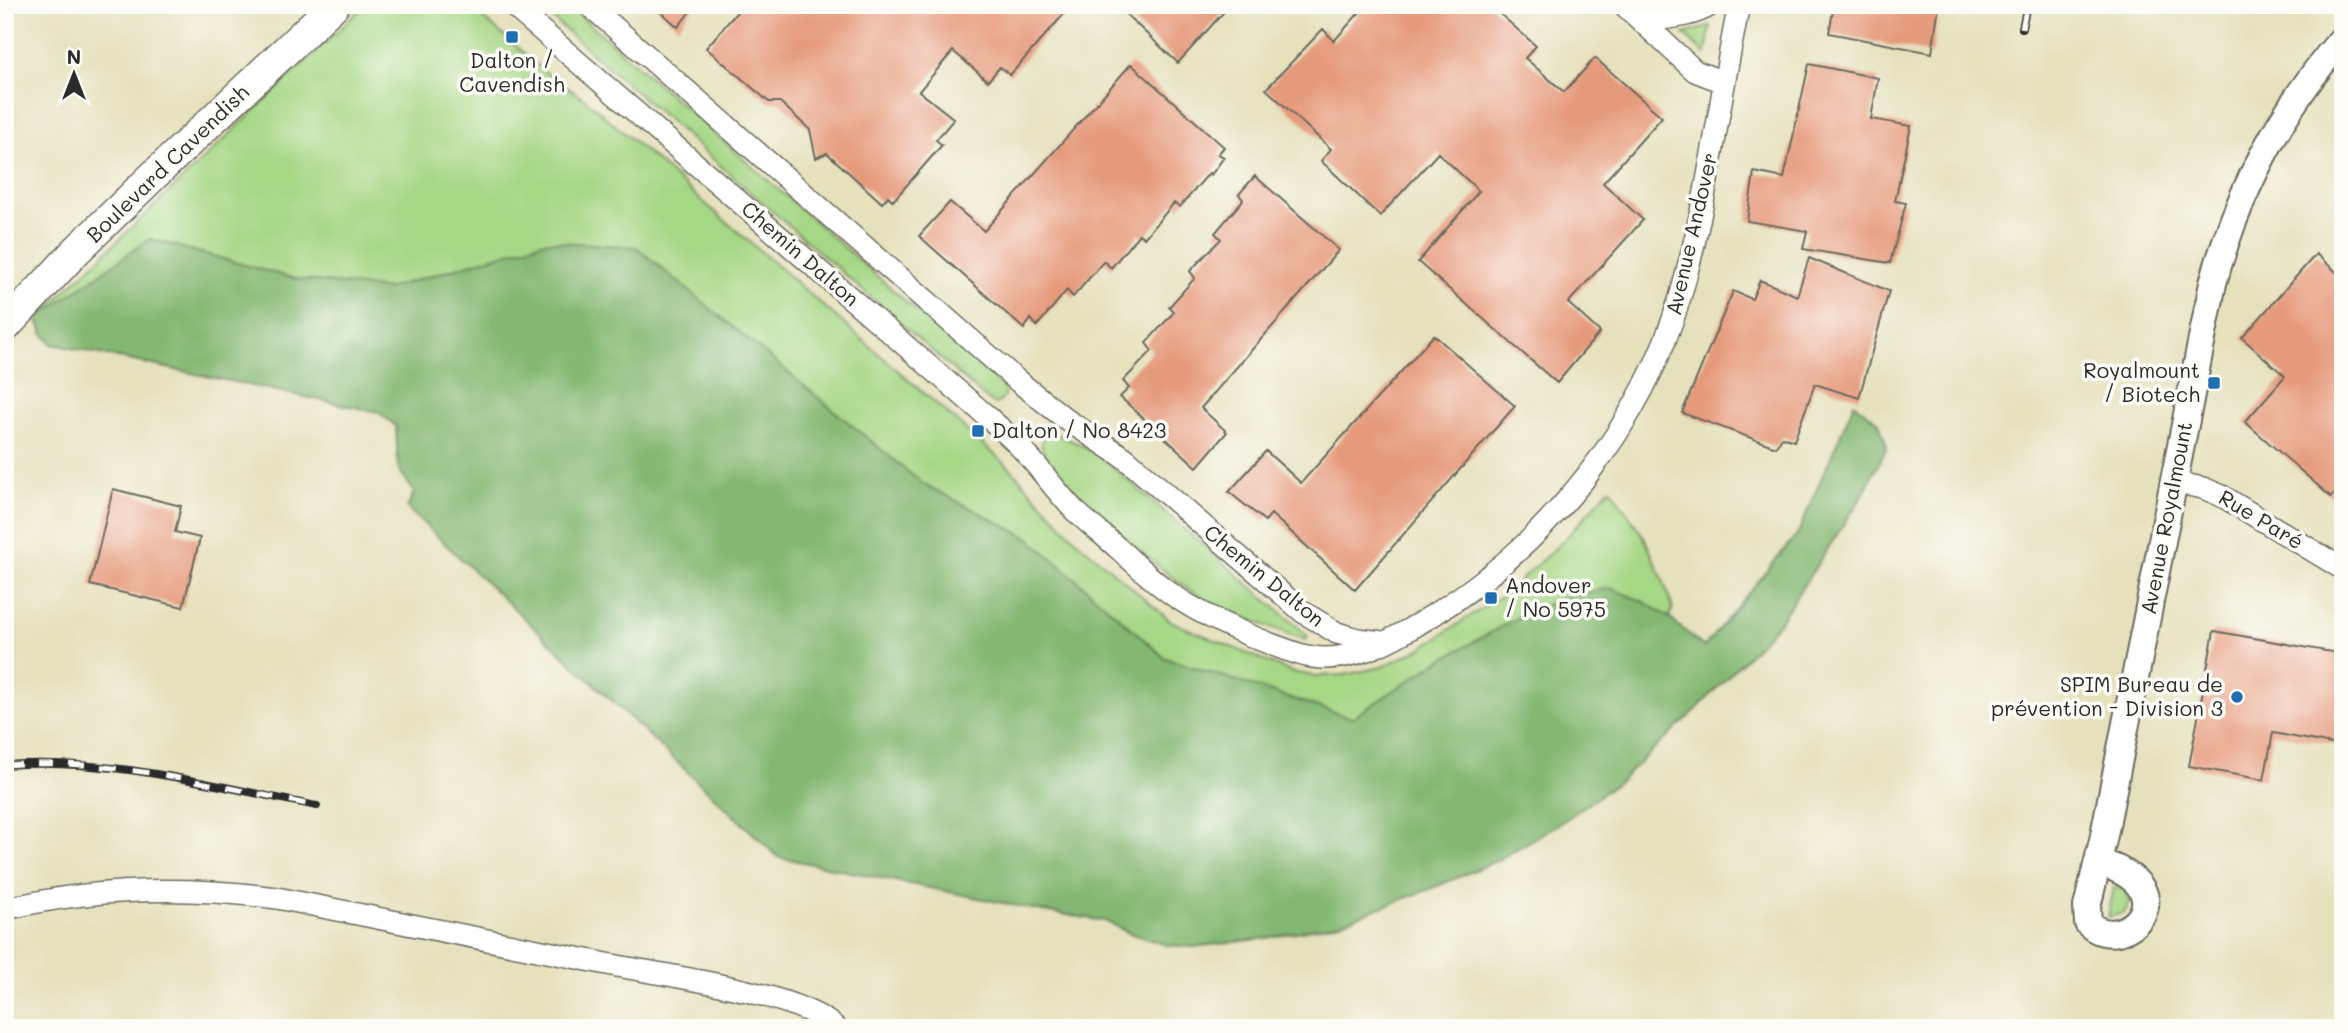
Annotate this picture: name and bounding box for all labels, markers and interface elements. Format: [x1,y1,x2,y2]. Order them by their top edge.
marker: Dalton / Cavendish [504,29,520,45]
north arrow [38,38,108,108]
text: N [67,44,81,69]
place label: Dalton / Cavendish [459,46,565,97]
street label: Boulevard Cavendish [80,78,254,248]
street label: Avenue Andover [1659,150,1722,318]
street label: Chemin Dalton [736,194,865,311]
place label: Royalmount / Biotech [2083,356,2200,407]
marker: Royalmount / Biotech [2206,375,2222,391]
place label: Dalton / No 8423 [992,416,1166,443]
street label: Avenue Royalmount [2134,419,2197,617]
marker: Dalton / No 8423 [970,423,986,439]
street label: Rue Paré [2214,483,2309,555]
street label: Chemin Dalton [1199,518,1331,632]
place label: Andover / No 5975 [1505,571,1606,622]
marker: Andover / No 5975 [1483,590,1499,606]
place label: SPIM Bureau de prévention - Division 3 [1991,670,2223,721]
marker: SPIM Bureau de prévention - Division 3 [2229,689,2245,705]

